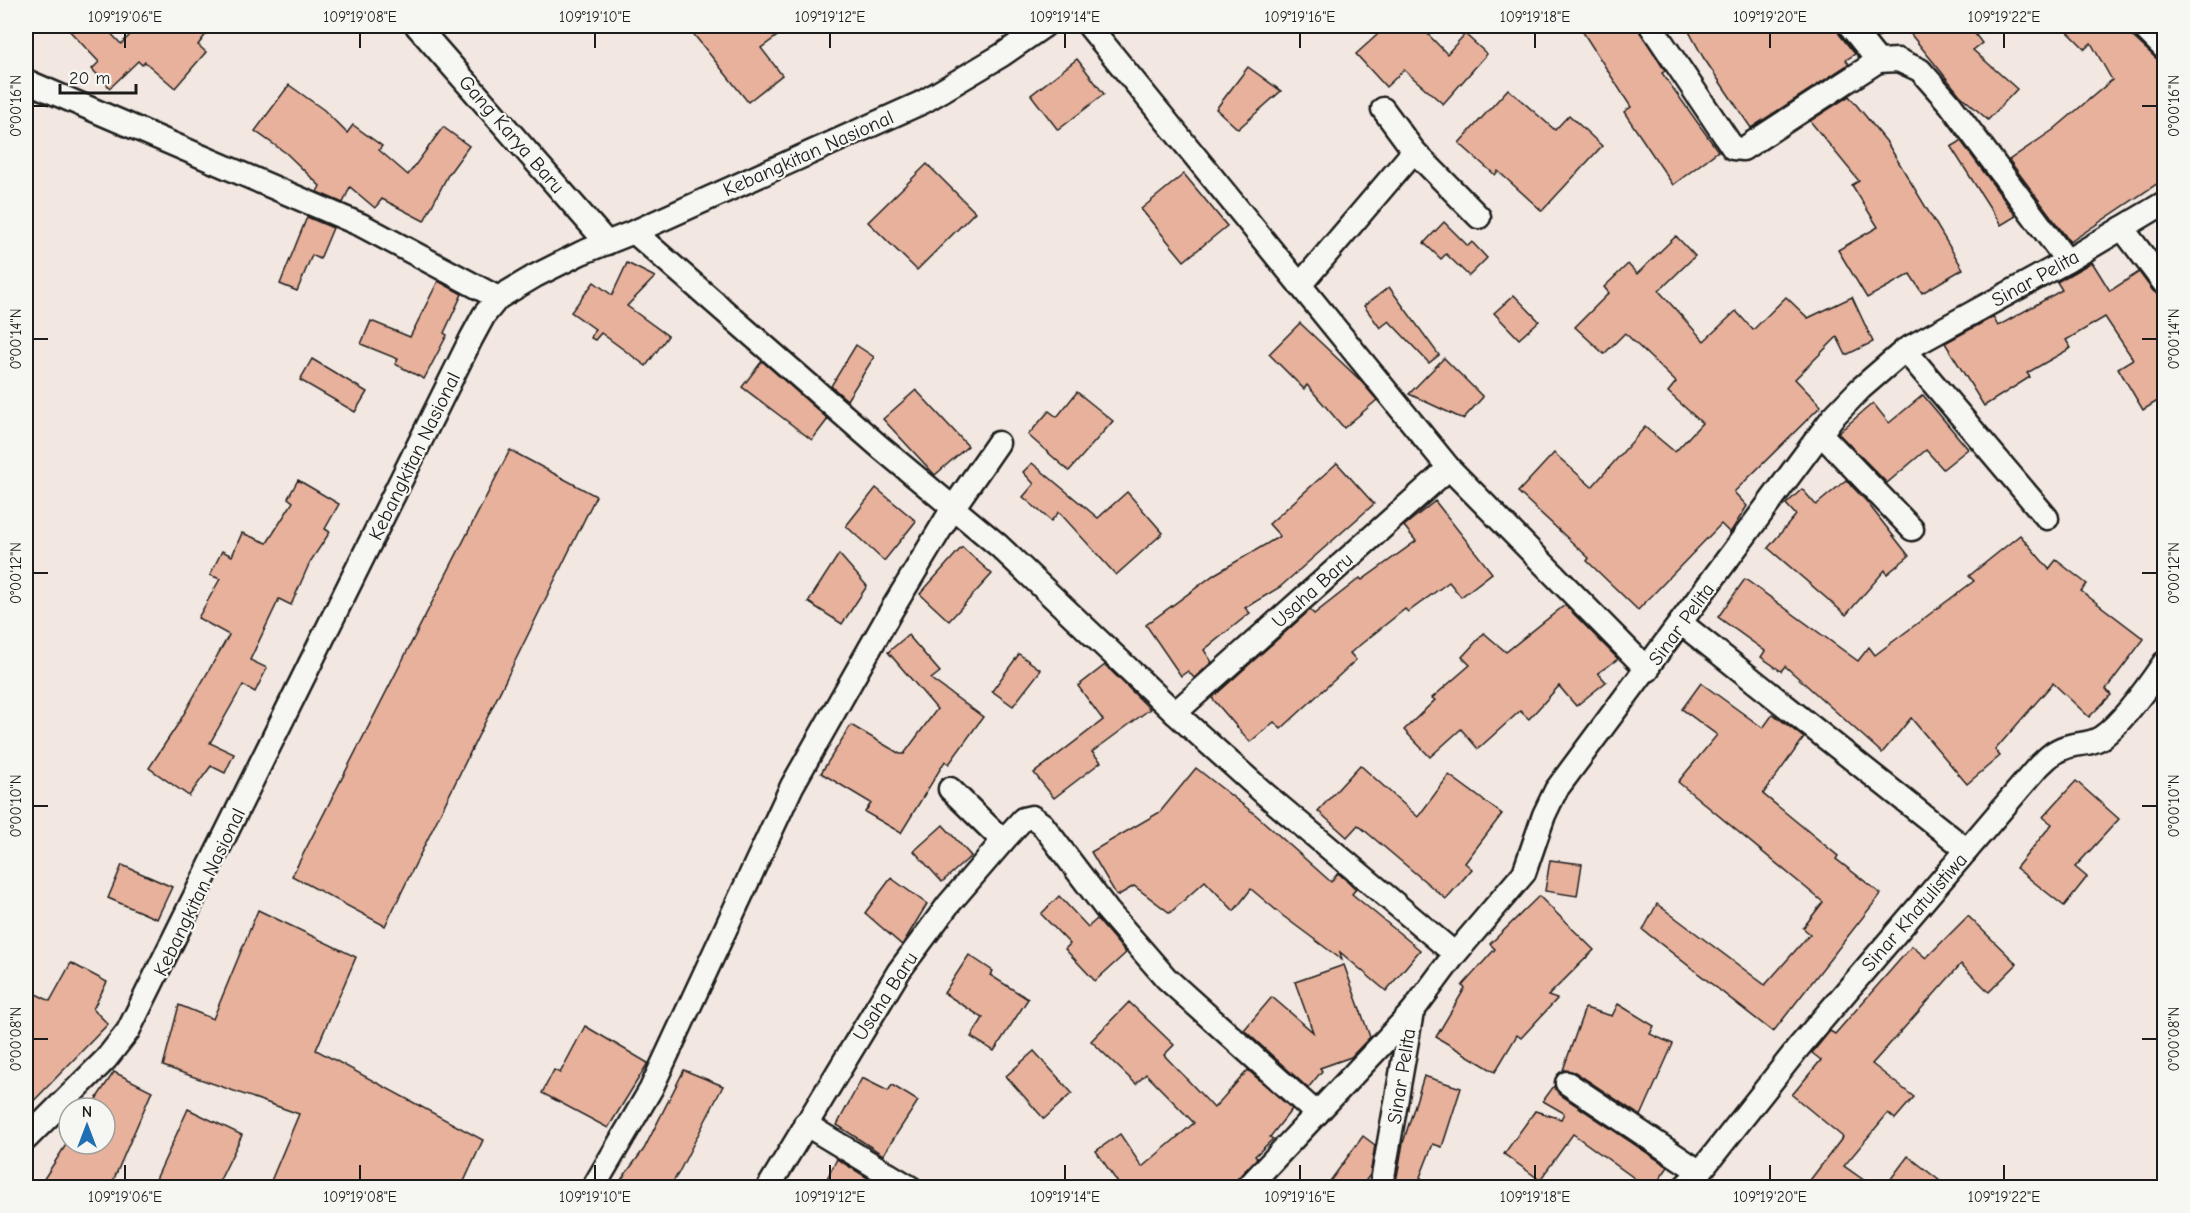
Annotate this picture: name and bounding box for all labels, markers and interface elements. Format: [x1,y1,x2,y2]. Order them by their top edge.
text: 109°19'06"E [88,8,162,26]
text: 109°19'08"E [323,8,397,26]
text: 109°19'10"E [559,8,631,26]
text: 109°19'12"E [795,8,865,26]
text: 109°19'14"E [1030,8,1100,26]
text: 109°19'16"E [1265,8,1335,26]
text: 109°19'18"E [1500,8,1570,26]
text: 109°19'20"E [1733,8,1807,26]
text: 109°19'22"E [1968,8,2040,26]
scale bar [60,57,136,95]
text: 20 m [69,68,110,89]
street label: Gang Karya Baru [454,71,569,198]
text: 0°00'16"N [7,75,25,137]
text: 0°00'16"N [2165,75,2183,137]
street label: Kebangkitan Nasional [719,106,897,201]
street label: Sinar Pelita [1988,245,2083,312]
text: 0°00'14"N [7,308,25,370]
text: 0°00'14"N [2165,308,2183,370]
street label: Kebangkitan Nasional [364,368,465,544]
text: 0°00'12"N [7,542,25,604]
text: 0°00'12"N [2165,542,2183,604]
street label: Usaha Baru [1267,548,1358,633]
street label: Sinar Pelita [1644,579,1719,670]
text: 0°00'10"N [7,774,25,838]
text: 0°00'10"N [2165,774,2183,838]
street label: Kebangkitan Nasional [149,804,250,980]
street label: Sinar Khatulistiwa [1857,848,1972,976]
street label: Usaha Baru [848,948,923,1045]
text: 0°00'08"N [7,1007,25,1071]
text: 0°00'08"N [2165,1007,2183,1071]
street label: Sinar Pelita [1383,1027,1420,1125]
north arrow [57,1096,117,1156]
text: N [82,1103,92,1121]
text: 109°19'06"E [88,1188,162,1206]
text: 109°19'08"E [323,1188,397,1206]
text: 109°19'10"E [559,1188,631,1206]
text: 109°19'12"E [795,1188,865,1206]
text: 109°19'14"E [1030,1188,1100,1206]
text: 109°19'16"E [1265,1188,1335,1206]
text: 109°19'18"E [1500,1188,1570,1206]
text: 109°19'20"E [1733,1188,1807,1206]
text: 109°19'22"E [1968,1188,2040,1206]

